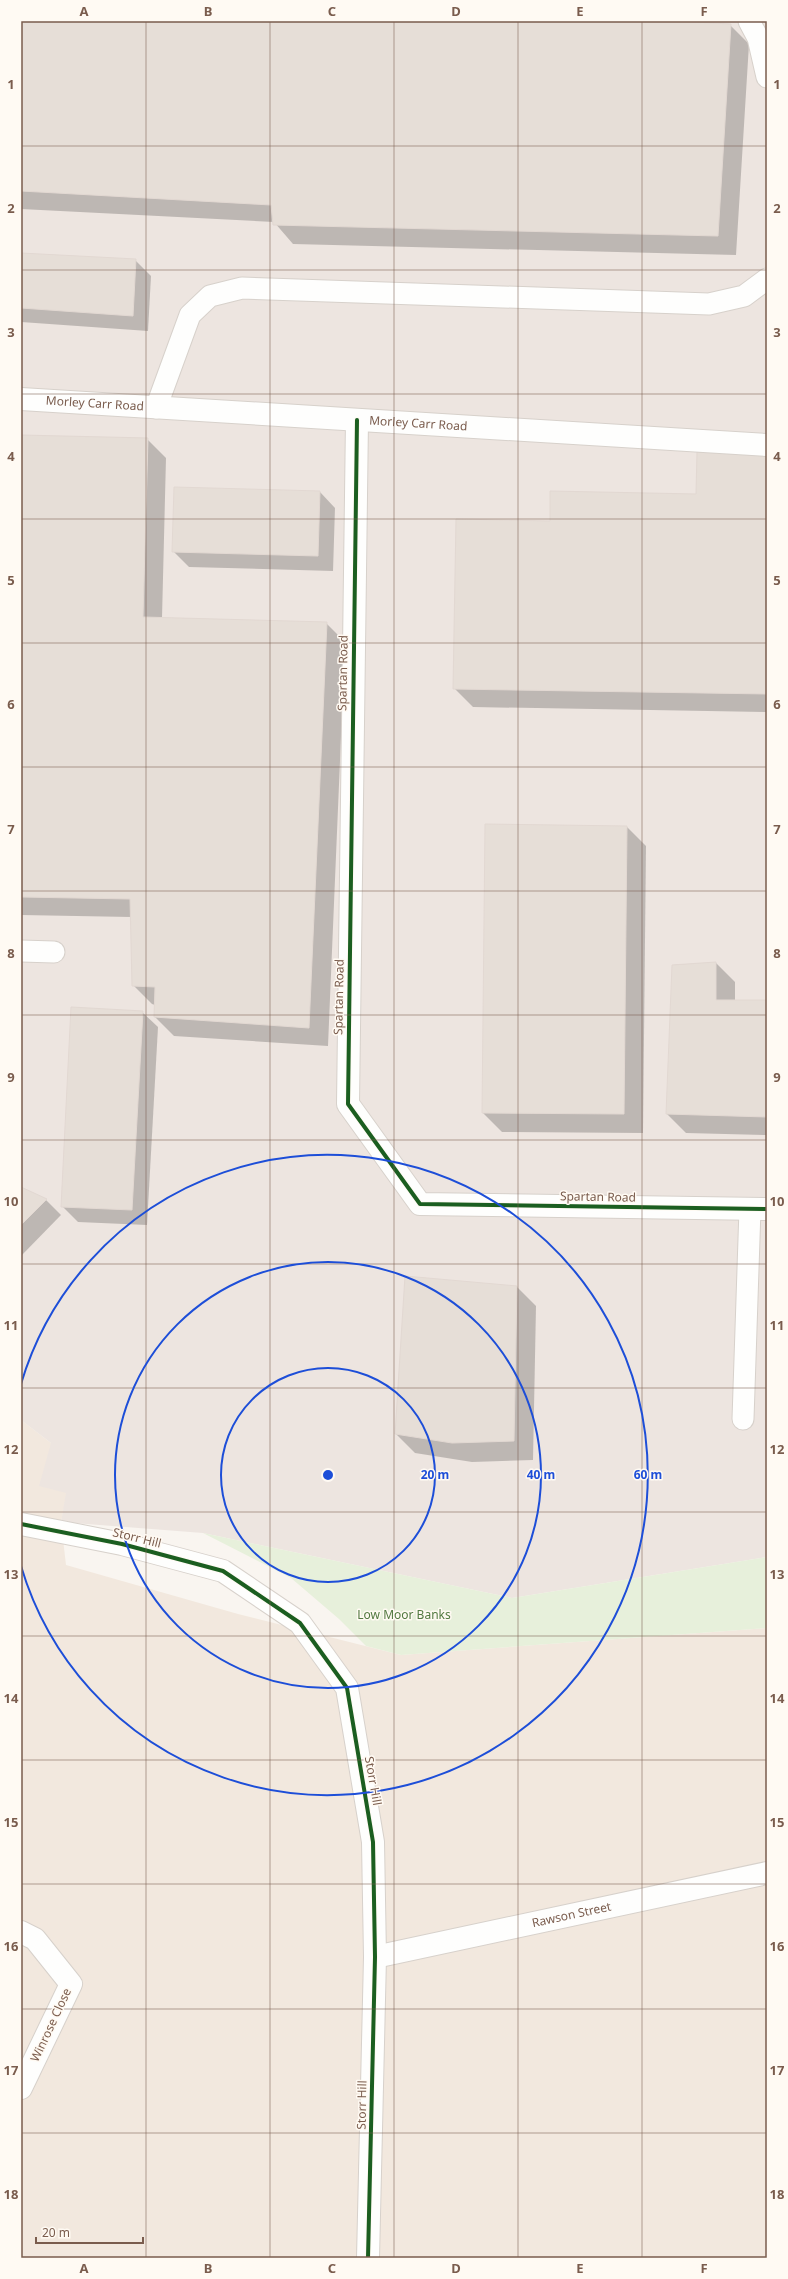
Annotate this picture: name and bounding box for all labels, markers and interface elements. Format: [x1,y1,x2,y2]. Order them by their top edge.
text: A [80,2,89,20]
text: B [204,2,212,20]
text: C [328,2,336,20]
text: D [451,2,461,20]
text: E [576,2,584,20]
text: F [700,2,708,20]
text: 1 [7,75,15,93]
text: 1 [773,75,781,93]
text: 2 [7,199,15,217]
text: 2 [773,199,781,217]
text: 3 [7,323,15,341]
text: 3 [773,323,781,341]
street label: Morley Carr Road [45,392,144,415]
street label: Morley Carr Road [369,411,468,435]
text: 4 [7,447,15,465]
text: 4 [773,447,781,465]
text: 5 [7,571,15,589]
text: 5 [773,571,781,589]
street label: Spartan Road [333,635,352,711]
text: 6 [7,695,15,713]
text: 6 [773,695,781,713]
text: 7 [7,820,15,838]
text: 7 [773,820,781,838]
text: 8 [7,944,15,962]
text: 8 [773,944,781,962]
street label: Spartan Road [329,959,348,1035]
text: 9 [7,1068,15,1086]
text: 9 [773,1068,781,1086]
street label: Spartan Road [560,1187,636,1206]
text: 10 [4,1192,18,1210]
text: 10 [770,1192,784,1210]
text: 11 [4,1316,18,1334]
text: 11 [770,1316,784,1334]
text: 12 [4,1440,18,1458]
text: 12 [770,1440,784,1458]
text: 20 m [421,1466,449,1483]
text: 40 m [527,1466,555,1483]
text: 60 m [634,1466,662,1483]
centre of rings [321,1468,335,1482]
street label: Storr Hill [111,1523,163,1552]
text: 13 [4,1565,18,1583]
text: 13 [770,1565,784,1583]
park label: Low Moor Banks [357,1606,451,1623]
text: 14 [4,1689,19,1707]
text: 14 [770,1689,785,1707]
street label: Storr Hill [361,1755,386,1807]
text: 15 [4,1813,18,1831]
text: 15 [770,1813,784,1831]
street label: Rawson Street [530,1897,613,1931]
text: 16 [4,1937,18,1955]
text: 16 [770,1937,784,1955]
street label: Winrose Close [26,1985,75,2065]
text: 17 [4,2061,18,2079]
text: 17 [770,2061,784,2079]
street label: Storr Hill [353,2080,370,2130]
text: 18 [4,2185,18,2203]
text: 18 [770,2185,784,2203]
scale bar [36,2219,143,2245]
text: 20 m [42,2224,70,2241]
text: A [80,2259,89,2277]
text: B [204,2259,212,2277]
text: C [328,2259,336,2277]
text: D [451,2259,461,2277]
text: E [576,2259,584,2277]
text: F [700,2259,708,2277]

